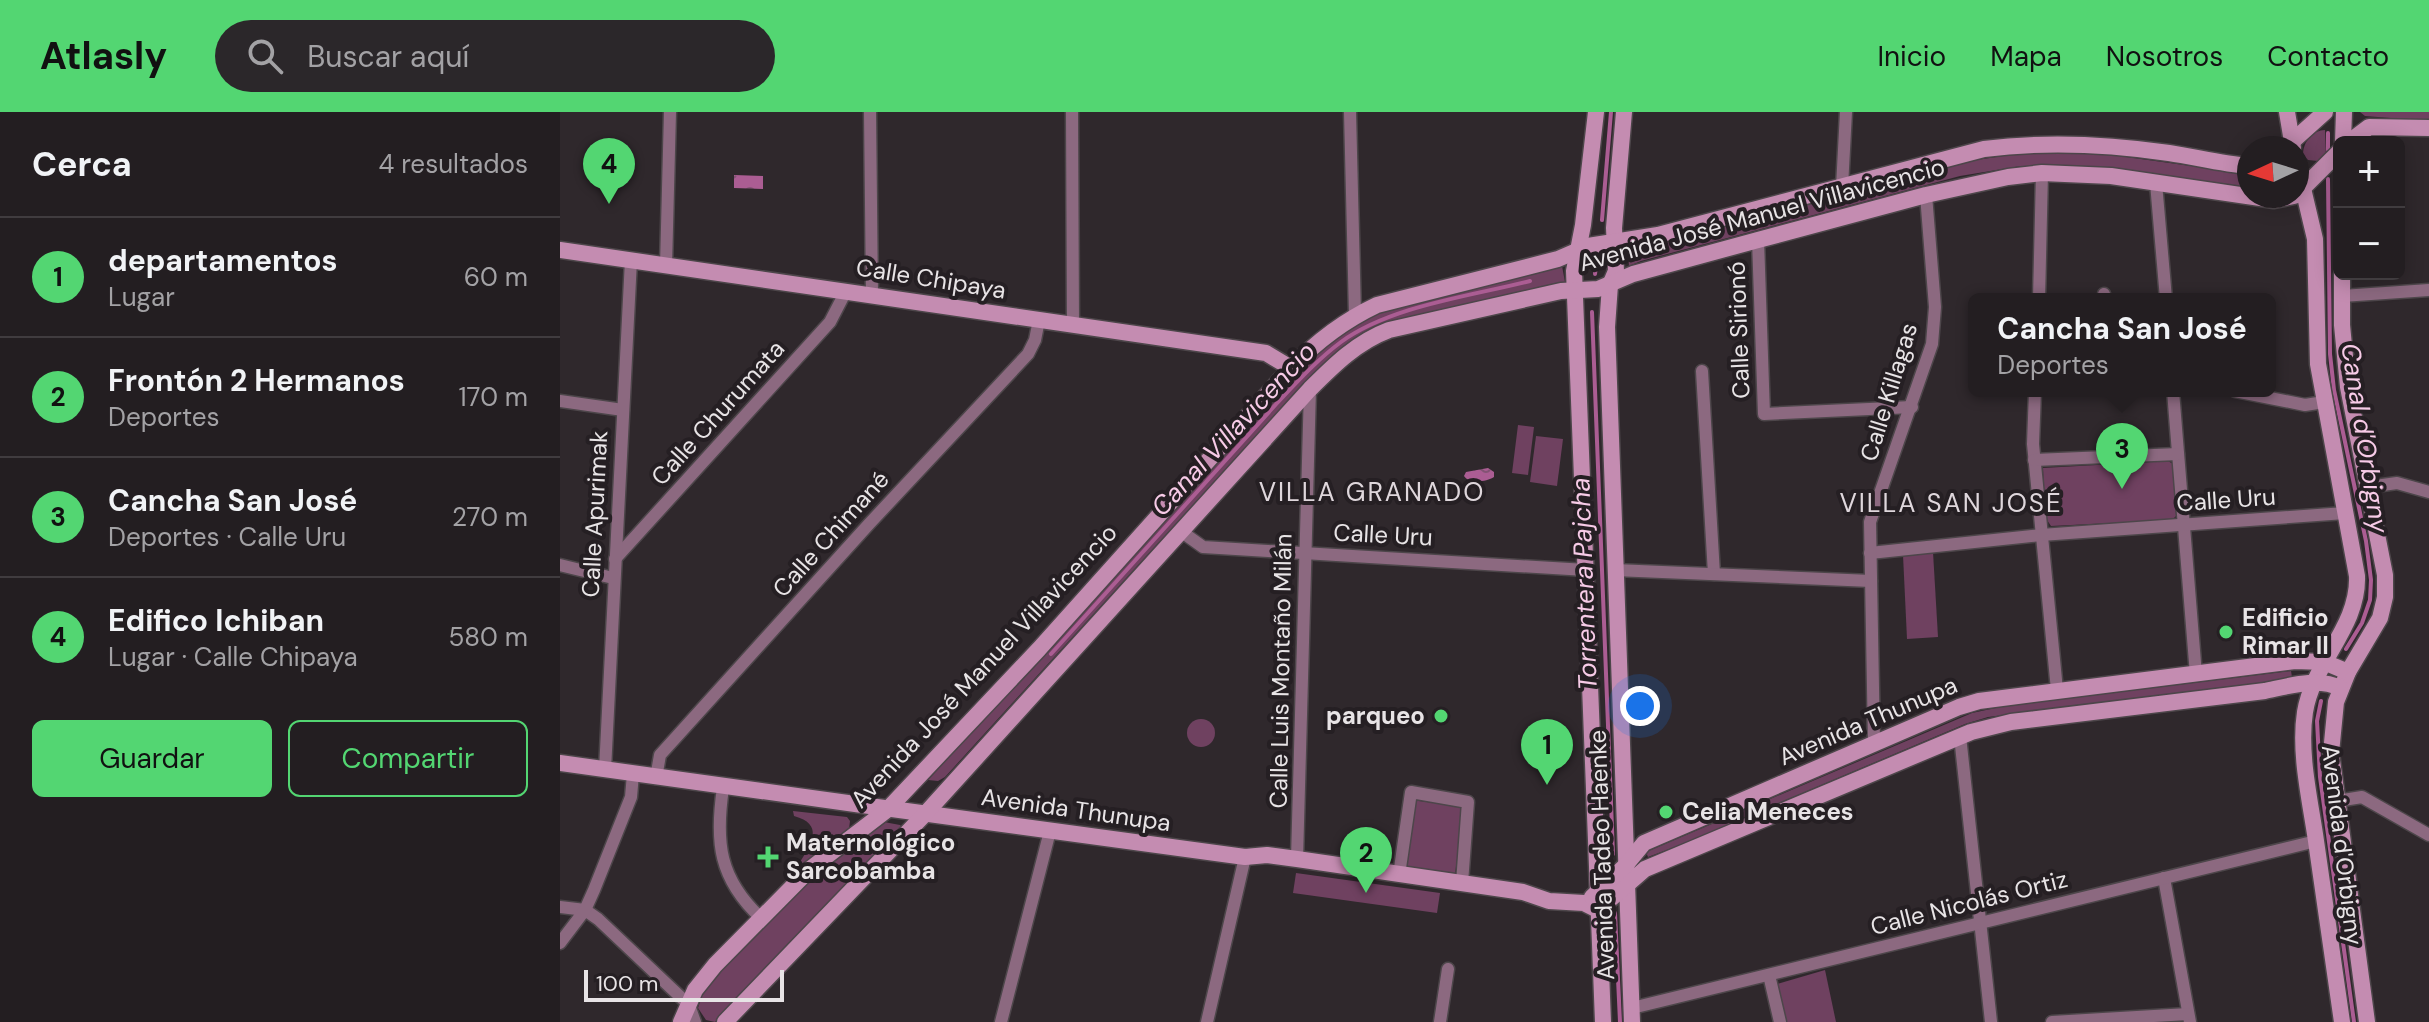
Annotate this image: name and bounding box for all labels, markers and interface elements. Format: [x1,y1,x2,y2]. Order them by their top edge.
search box [215,20,775,92]
text: Atlasly [40,31,167,81]
icon: search [243,34,287,78]
text: Buscar aquí [307,37,469,76]
text: Inicio [1877,38,1946,75]
text: Mapa [1990,38,2062,75]
text: Nosotros [2106,38,2223,75]
text: Contacto [2267,38,2389,75]
north arrow [2237,136,2309,208]
map controls [2333,136,2405,280]
button: + [2333,136,2405,208]
pin: 4 [583,138,635,204]
text: Cerca [32,142,132,187]
text: 4 resultados [379,147,528,181]
street label: Avenida José Manuel Villavicencio [1576,151,1948,278]
button: − [2333,208,2405,280]
text: departamentos [108,241,337,280]
street label: Calle Chipaya [854,251,1008,306]
text: 1 [53,260,63,294]
text: 60 m [464,260,528,294]
street label: Calle Sirionó [1721,261,1756,399]
text: Lugar [108,280,175,314]
popup [1968,293,2276,397]
text: Cancha San José [1997,309,2247,348]
street label: Calle Killagas [1853,319,1924,465]
street label: Calle Churumata [644,334,791,492]
water label: Canal Villavicencio [1143,335,1323,523]
water label: Canal d'Orbigny [2333,341,2397,537]
text: Deportes [1997,348,2109,382]
text: Frontón 2 Hermanos [108,361,405,400]
text: 2 [50,380,66,414]
text: 170 m [459,380,528,414]
text: Deportes [108,400,220,434]
pin: 3 [2096,423,2148,489]
street label: Calle Apurimak [575,430,614,598]
street label: Calle Chimané [766,464,896,603]
district label: VILLA GRANADO [1259,475,1485,509]
water label: Torrentera Pajcha [1563,477,1605,691]
text: Cancha San José [108,481,357,520]
street label: Calle Uru [2175,481,2277,518]
district label: VILLA SAN JOSÉ [1839,486,2063,520]
text: 3 [50,500,66,534]
text: 270 m [452,500,528,534]
street label: Calle Uru [1333,516,1433,553]
street label: Avenida José Manuel Villavicencio [844,517,1124,814]
text: Deportes · Calle Uru [108,520,346,554]
street label: Calle Luis Montaño Milán [1263,533,1298,809]
text: Edifico Ichiban [108,601,324,640]
place label: Edificio Rimar II [2242,602,2329,661]
text: 4 [50,620,66,654]
text: 580 m [448,620,528,654]
marker: Edificio Rimar II [2217,623,2235,641]
text: Lugar · Calle Chipaya [108,640,358,674]
street label: Avenida Thunupa [1774,669,1962,772]
your location [1620,686,1660,726]
place label: parqueo [1326,700,1425,731]
marker: parqueo [1432,707,1450,725]
pin: 1 [1521,719,1573,785]
button: Guardar [32,720,272,797]
button: Compartir [288,720,528,797]
street label: Avenida Tadeo Haenke [1582,729,1621,981]
street label: Avenida d'Orbigny [2315,743,2370,947]
street label: Avenida Thunupa [979,781,1173,838]
place label: Celia Meneces [1682,796,1854,827]
marker: Celia Meneces [1657,803,1675,821]
place label: Maternológico Sarcobamba [786,827,955,886]
pin: 2 [1340,827,1392,893]
marker: Maternológico Sarcobamba [757,846,779,868]
street label: Calle Nicolás Ortiz [1867,863,2071,942]
scale bar [584,966,784,1002]
text: 100 m [596,969,658,998]

